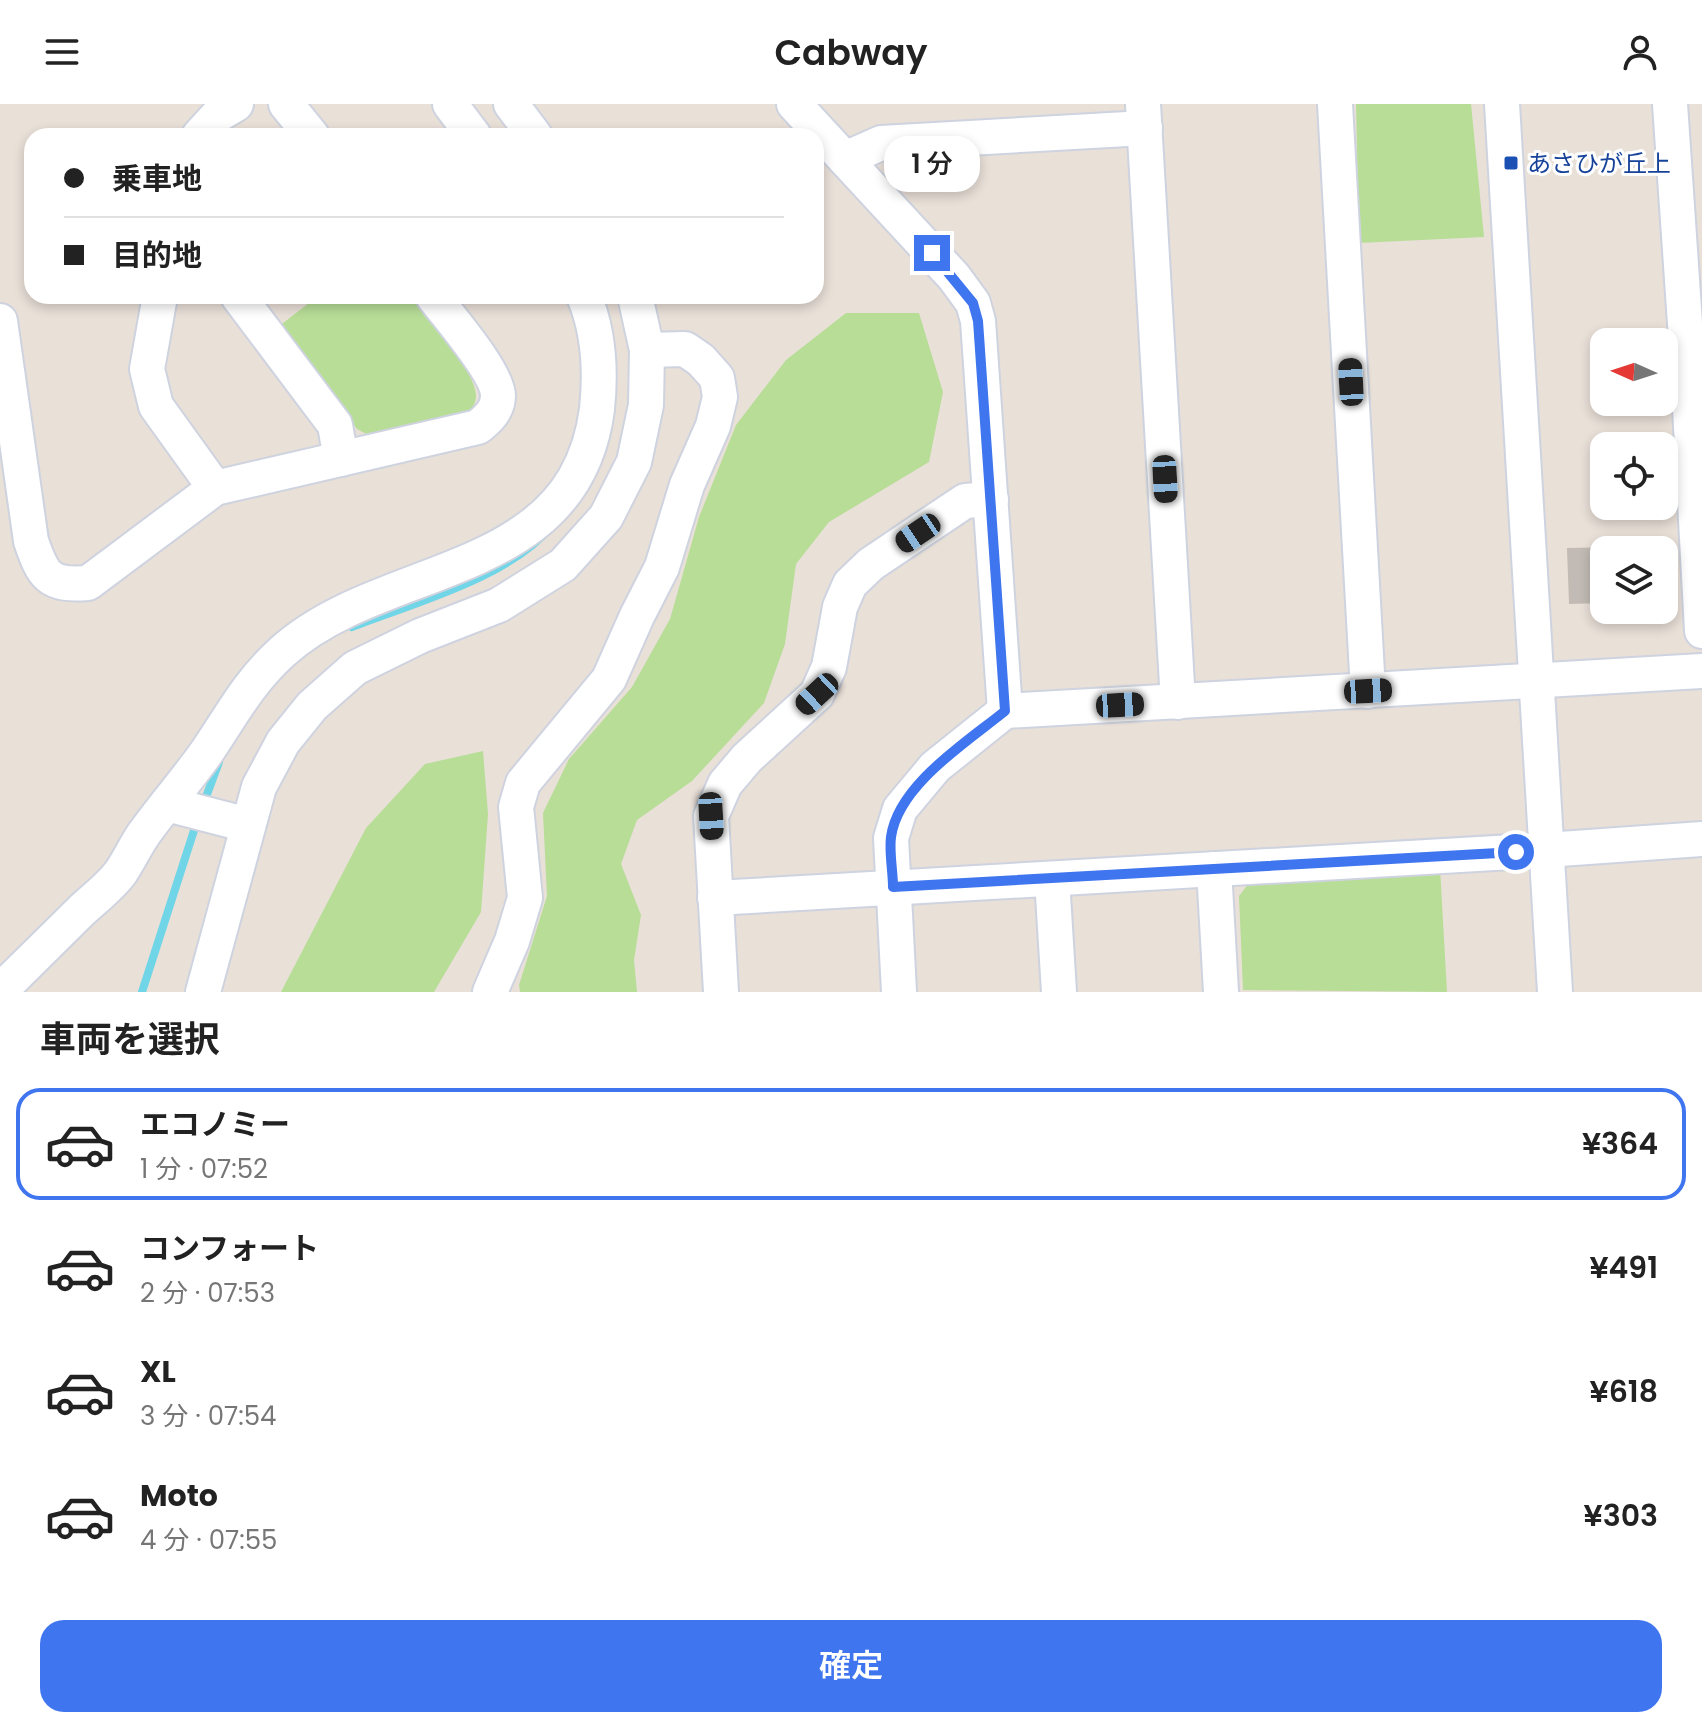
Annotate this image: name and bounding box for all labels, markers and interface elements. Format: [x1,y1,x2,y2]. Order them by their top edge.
text: Cabway [774,27,928,78]
icon: menu [40,30,84,74]
icon: person [1618,30,1662,74]
callout: 1 分 [884,137,980,193]
text: 1 分 [911,146,953,182]
place label: あさひが丘上 [1527,147,1671,180]
marker: あさひが丘上 [1502,154,1520,172]
text: 乗車地 [112,157,202,200]
text: 目的地 [112,234,202,277]
route end [914,235,950,271]
north arrow [1590,328,1678,416]
map controls [1590,328,1678,624]
car [1338,357,1364,407]
button: locate [1590,432,1678,520]
car [1152,454,1178,504]
car [891,510,945,556]
button: layers [1590,536,1678,624]
car [791,669,843,719]
car [1343,678,1393,704]
car [1095,692,1145,718]
car [698,791,724,841]
route start [1498,834,1534,870]
text: 車両を選択 [40,1014,220,1065]
text: エコノミー [140,1103,290,1146]
icon: car [44,1108,116,1180]
text: ¥364 [1582,1122,1658,1165]
text: 1 分 · 07:52 [140,1151,268,1187]
text: コンフォート [140,1227,319,1270]
icon: car [44,1232,116,1304]
text: ¥491 [1589,1246,1658,1289]
text: 2 分 · 07:53 [140,1275,275,1311]
text: XL [140,1350,176,1393]
icon: car [44,1356,116,1428]
text: ¥618 [1590,1370,1658,1413]
text: 3 分 · 07:54 [140,1398,276,1434]
text: Moto [140,1474,218,1517]
icon: car [44,1480,116,1552]
text: ¥303 [1584,1494,1658,1537]
text: 4 分 · 07:55 [140,1522,277,1558]
button: 確定 [40,1620,1662,1712]

